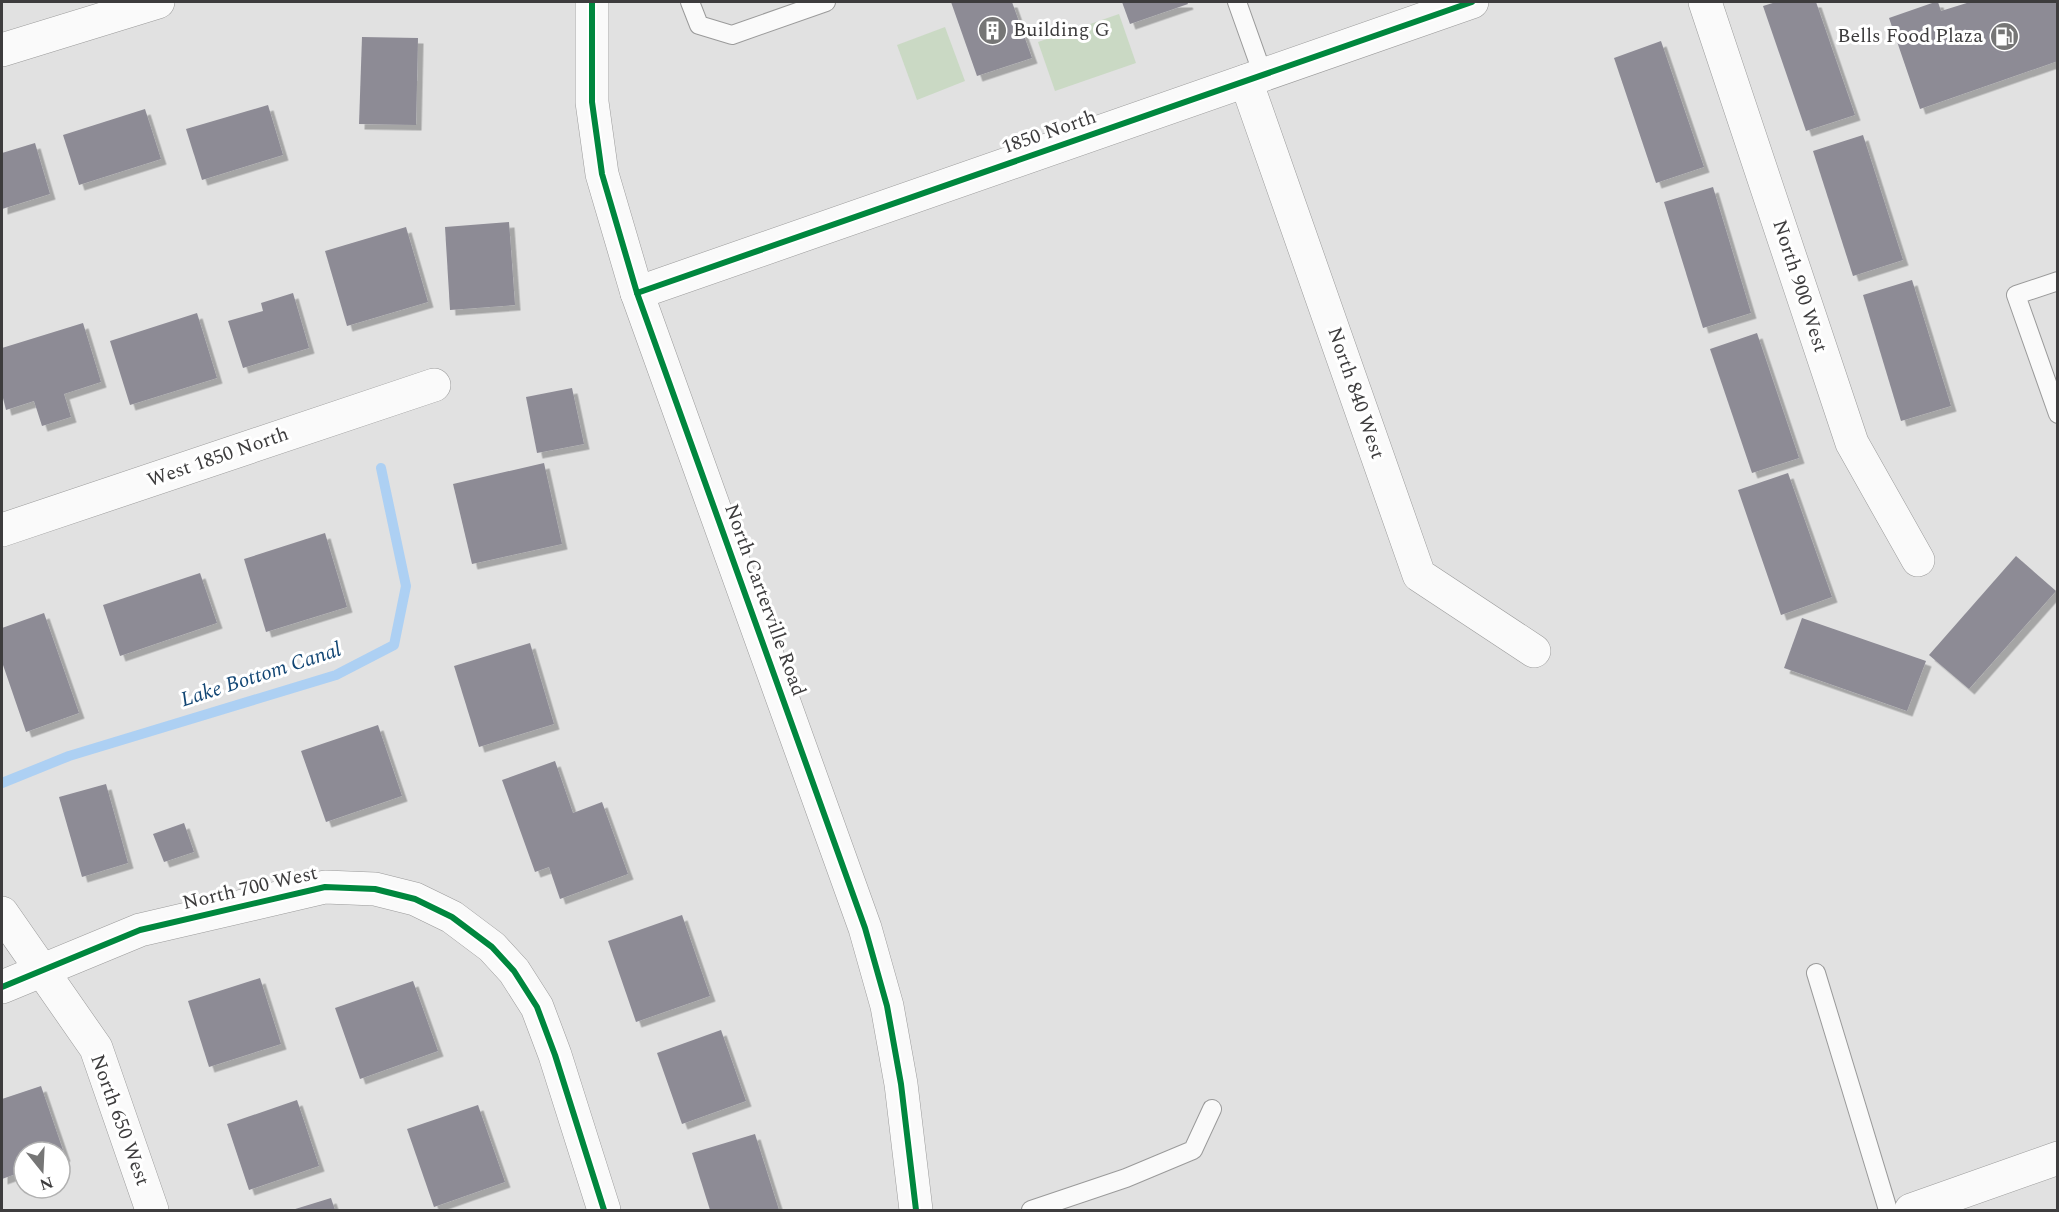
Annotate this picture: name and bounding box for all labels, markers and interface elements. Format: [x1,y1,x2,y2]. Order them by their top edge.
building icon: Building G [976,14,1008,46]
place label: Building G [1013,15,1110,45]
fuel station icon: Bells Food Plaza [1988,20,2020,52]
place label: Bells Food Plaza [1837,21,1983,51]
street label: 1850 North [998,102,1100,162]
street label: North 900 West [1764,216,1836,356]
street label: North 840 West [1319,323,1393,463]
street label: West 1850 North [143,419,293,495]
street label: North Carterville Road [716,500,814,700]
water label: Lake Bottom Canal [176,634,346,716]
street label: North 700 West [179,858,321,918]
street label: North 650 West [82,1050,158,1190]
north arrow [12,1140,72,1200]
text: N [36,1170,56,1197]

